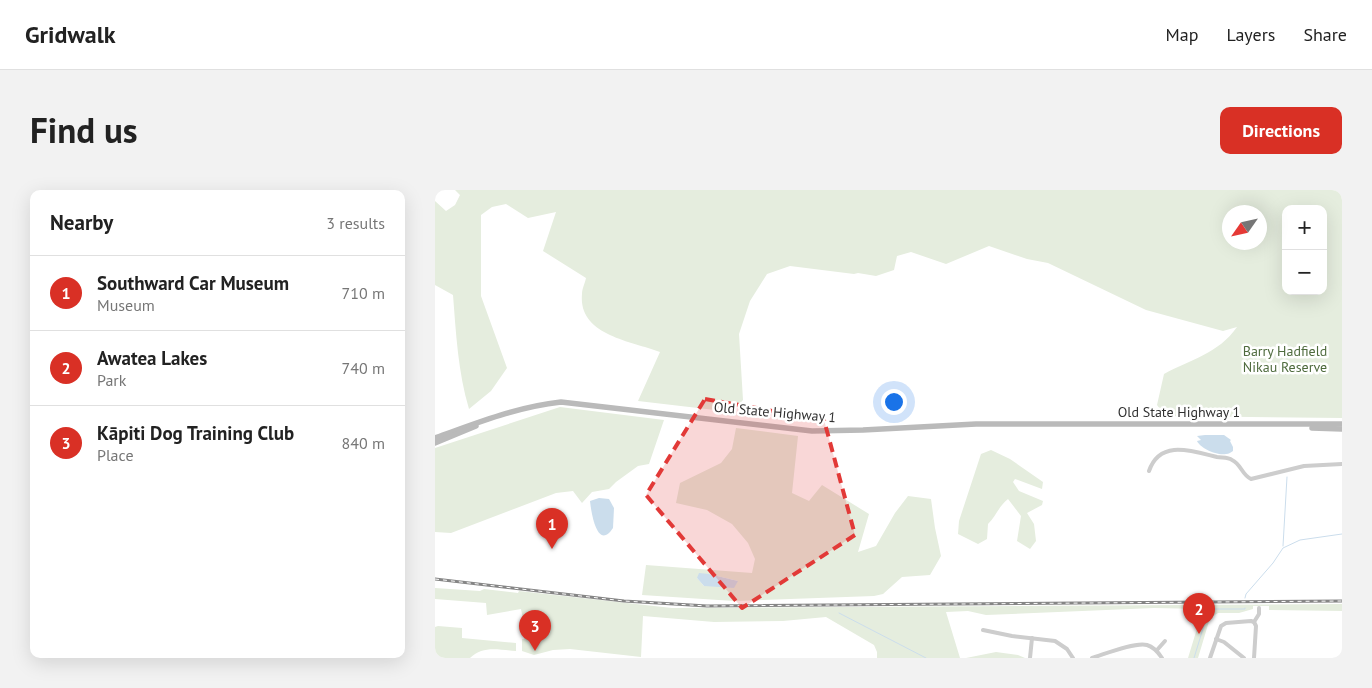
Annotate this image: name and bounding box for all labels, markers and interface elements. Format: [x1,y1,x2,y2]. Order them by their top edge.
text: Gridwalk [25,19,115,50]
text: Map [1166,23,1198,46]
text: Layers [1226,23,1275,46]
text: Share [1303,23,1347,46]
text: Find us [30,107,138,153]
button: Directions [1220,107,1342,154]
north arrow [1222,205,1267,250]
map controls [1282,205,1327,295]
button: + [1282,205,1327,250]
text: Nearby [50,209,113,236]
text: 3 results [326,213,385,233]
button: − [1282,250,1327,295]
text: Southward Car Museum [97,271,289,295]
text: 1 [61,283,71,303]
text: 710 m [342,283,385,303]
text: Museum [97,295,155,315]
park label: Barry Hadfield Nikau Reserve [1243,342,1327,376]
text: Awatea Lakes [97,346,207,370]
text: 2 [61,358,71,378]
text: 740 m [342,358,385,378]
text: Park [97,370,126,390]
your location [881,389,907,415]
street label: Old State Highway 1 [713,398,837,426]
street label: Old State Highway 1 [1118,403,1240,421]
text: Kāpiti Dog Training Club [97,421,294,445]
text: 3 [61,433,71,453]
text: 840 m [342,433,385,453]
text: Place [97,445,134,465]
pin: 1 [536,508,568,549]
pin: 2 [1183,593,1215,634]
pin: 3 [519,610,551,651]

